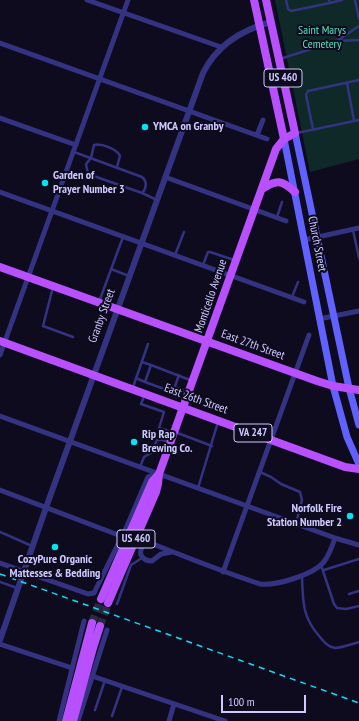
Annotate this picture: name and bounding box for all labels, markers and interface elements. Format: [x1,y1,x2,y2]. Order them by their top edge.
park label: Saint Marys Cemetery [298,24,346,52]
road number: US 460 [264,69,302,87]
place label: YMCA on Granby [153,120,223,134]
marker: YMCA on Granby [140,122,150,132]
place label: Garden of Prayer Number 3 [53,169,125,197]
marker: Garden of Prayer Number 3 [40,178,50,188]
street label: Church Street [305,215,329,273]
street label: Monticello Avenue [192,257,230,335]
street label: Granby Street [86,287,118,345]
street label: East 27th Street [219,327,287,363]
street label: East 26th Street [162,381,230,417]
road number: VA 247 [234,424,272,442]
place label: Rip Rap Brewing Co. [142,428,192,456]
marker: Rip Rap Brewing Co. [129,437,139,447]
place label: Norfolk Fire Station Number 2 [267,502,342,530]
marker: Norfolk Fire Station Number 2 [345,511,355,521]
road number: US 460 [117,530,155,548]
marker: CozyPure Organic Mattesses & Bedding [50,542,60,552]
place label: CozyPure Organic Mattesses & Bedding [10,553,100,581]
scale bar [223,687,308,713]
text: 100 m [228,694,255,709]

